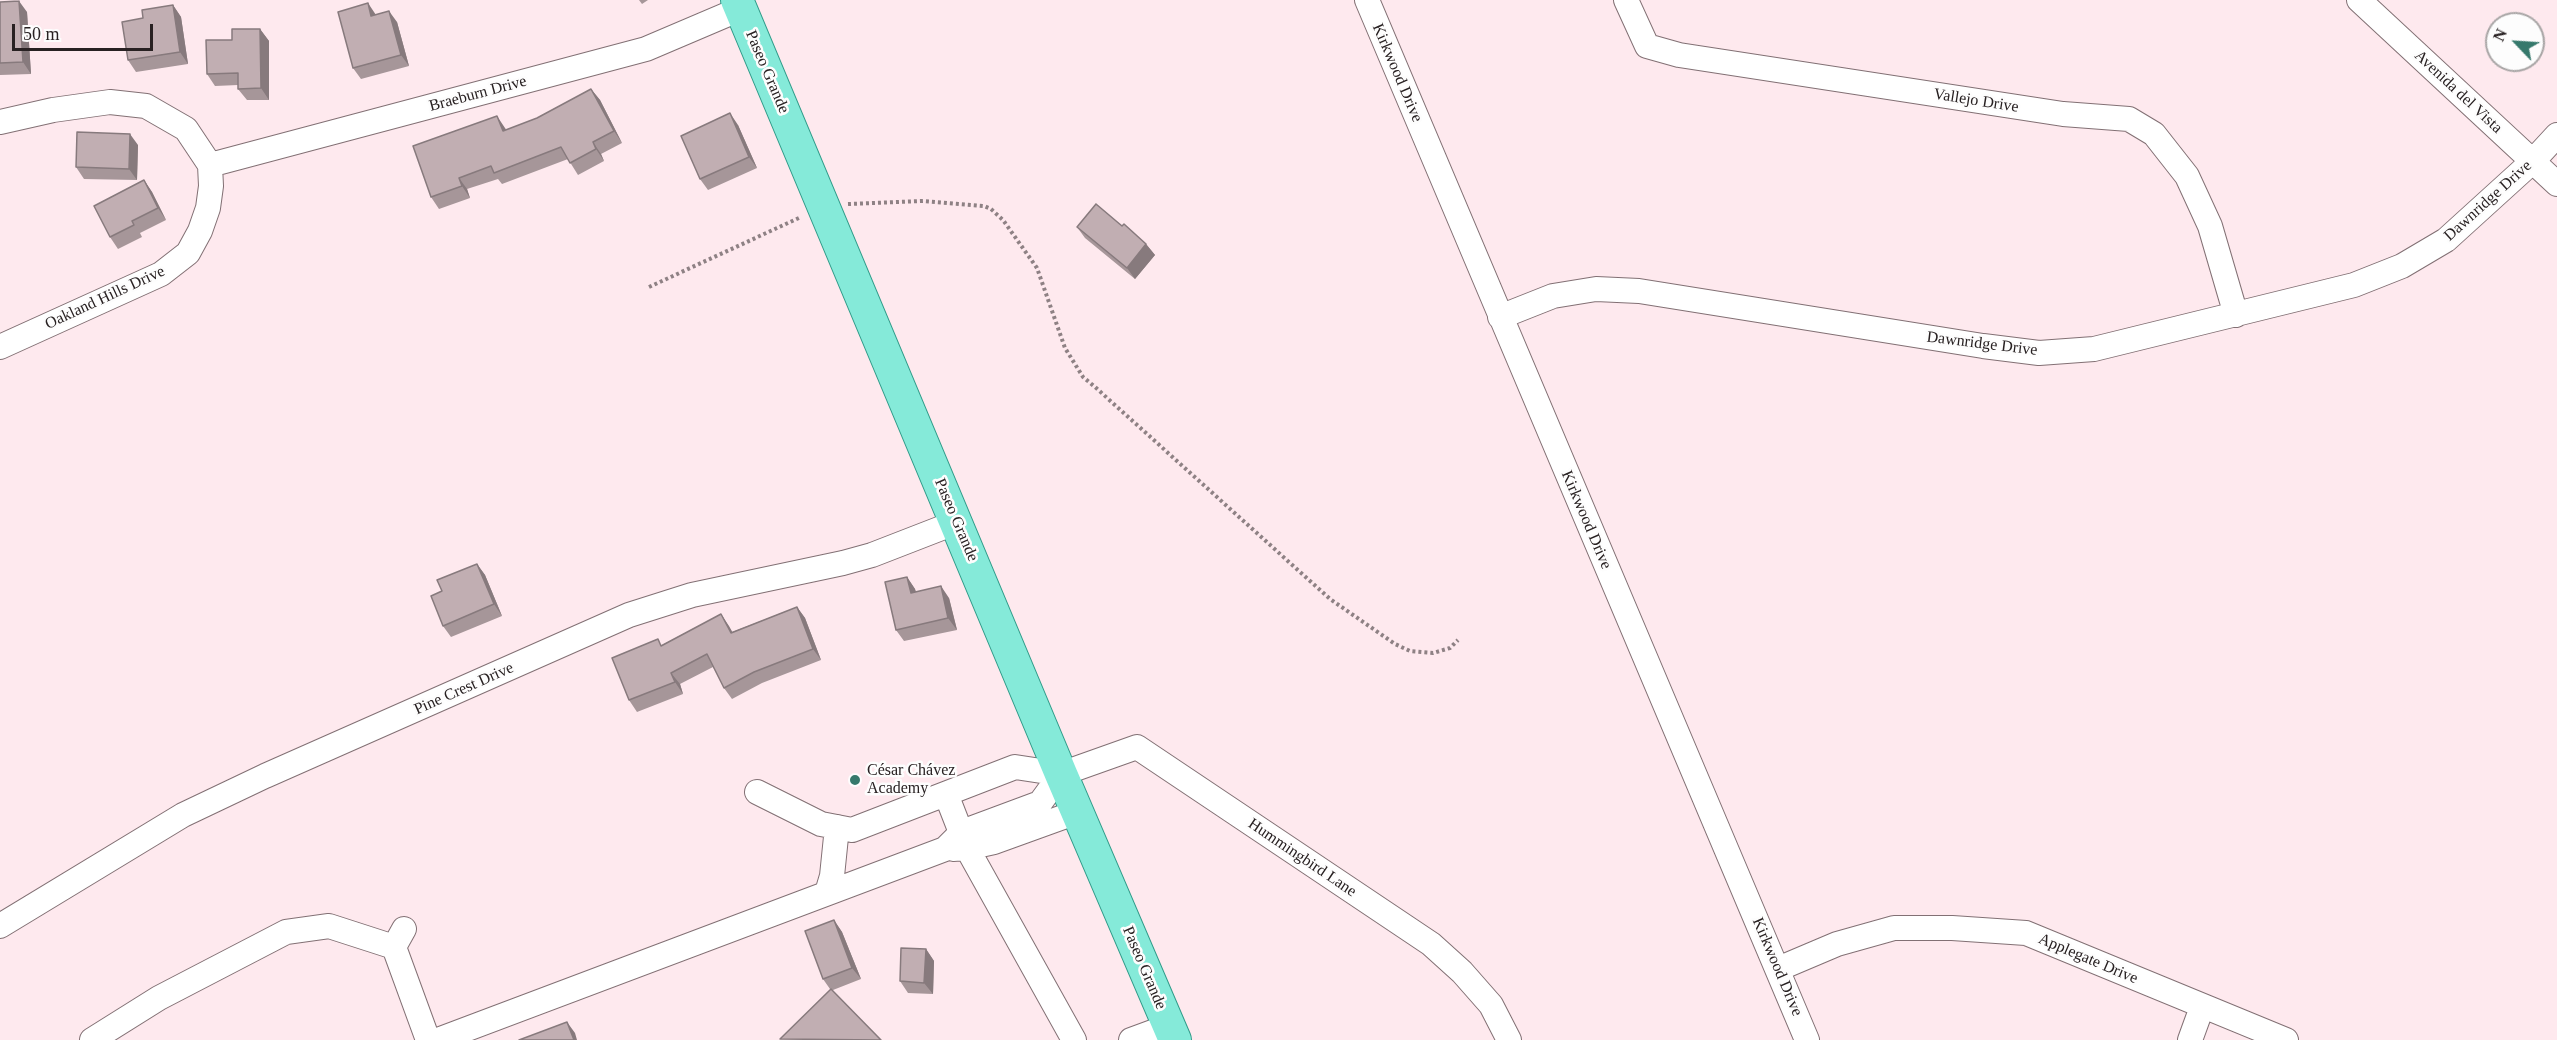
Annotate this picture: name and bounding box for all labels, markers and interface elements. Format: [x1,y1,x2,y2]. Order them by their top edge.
scale bar [15,12,156,50]
north arrow [2485,12,2545,72]
street label: Kirkwood Drive [1368,21,1426,125]
text: 50 m [23,24,60,44]
text: N [2490,26,2510,44]
street label: Paseo Grande [741,28,793,116]
street label: Avenida del Vista [2410,46,2506,138]
street label: Braeburn Drive [427,72,529,116]
street label: Vallejo Drive [1932,85,2020,117]
street label: Dawnridge Drive [2440,157,2536,245]
street label: Oakland Hills Drive [42,262,168,334]
street label: Dawnridge Drive [1925,328,2039,360]
street label: Kirkwood Drive [1557,468,1615,572]
street label: Paseo Grande [930,476,982,564]
street label: Pine Crest Drive [411,659,517,719]
place label: César Chávez Academy [867,761,955,799]
marker: César Chávez Academy [848,773,862,787]
street label: Hummingbird Lane [1244,815,1360,901]
street label: Kirkwood Drive [1748,915,1806,1019]
street label: Paseo Grande [1118,924,1170,1012]
street label: Applegate Drive [2035,929,2141,989]

